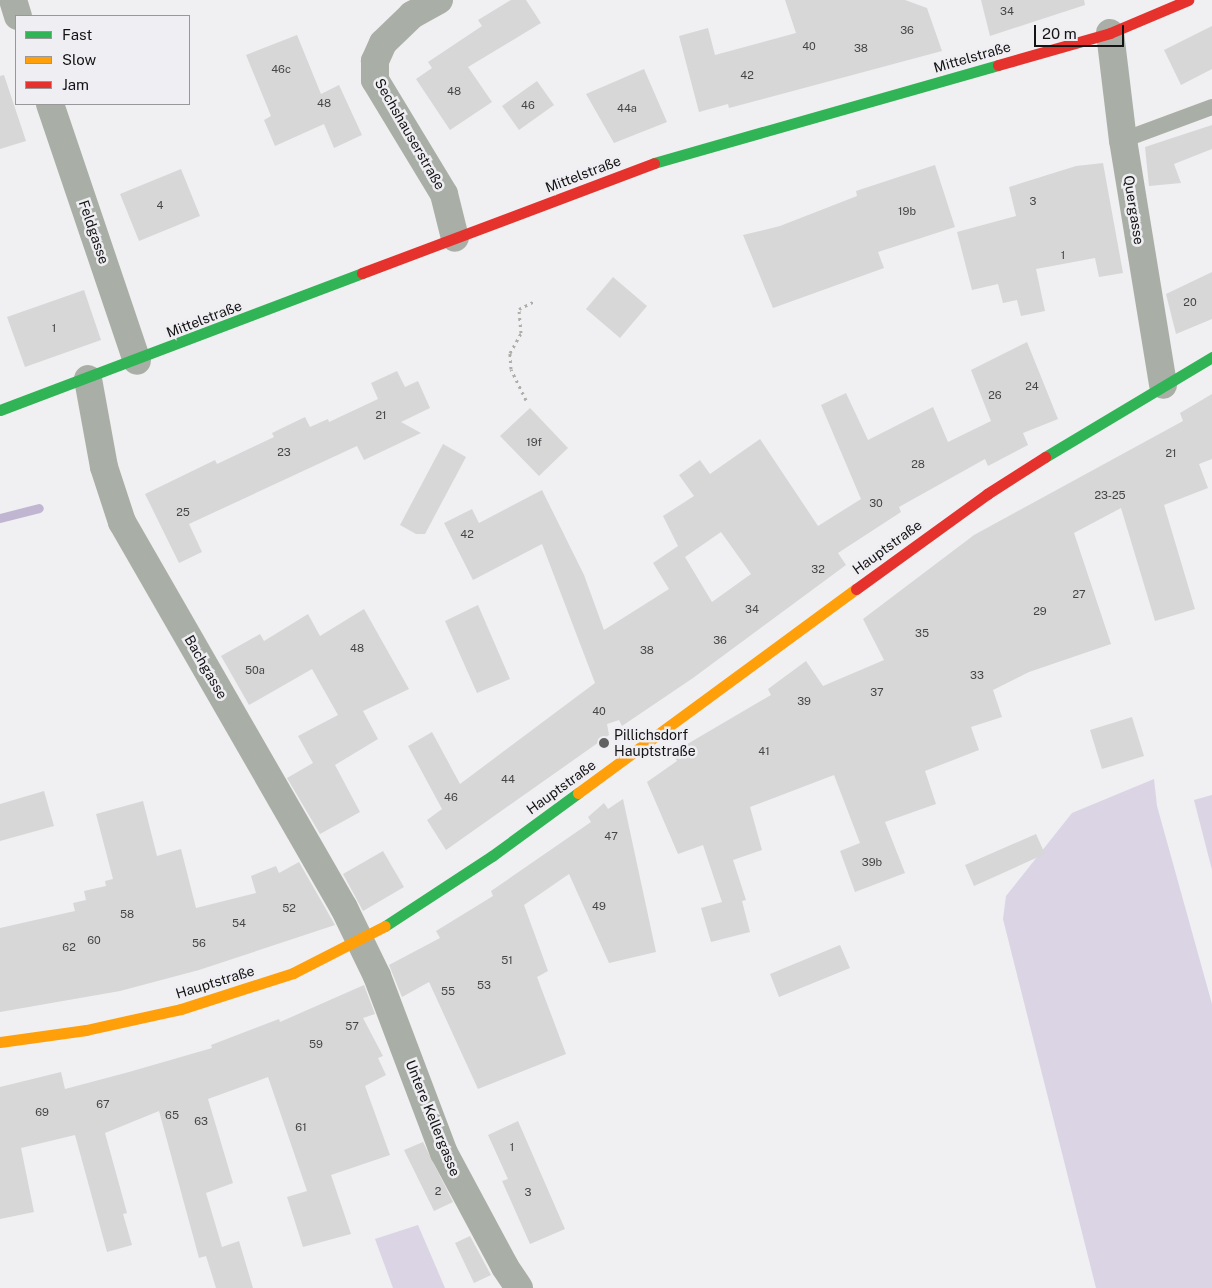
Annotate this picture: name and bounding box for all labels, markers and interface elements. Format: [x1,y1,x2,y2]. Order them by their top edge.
house number: 34 [1000,4,1014,18]
legend [15,15,190,105]
scale bar [1037,15,1127,47]
house number: 36 [900,23,914,37]
text: 20 m [1042,25,1077,42]
text: Fast [62,26,92,43]
street label: Mittelstraße [932,38,1012,76]
house number: 40 [802,39,816,53]
house number: 38 [854,41,868,55]
text: Slow [62,51,96,68]
house number: 46c [271,62,291,76]
house number: 42 [740,68,754,82]
street label: Sechshauserstraße [371,75,449,193]
text: Jam [62,76,89,93]
house number: 48 [447,84,461,98]
house number: 48 [317,96,331,110]
house number: 46 [521,98,535,112]
house number: 44a [617,101,637,115]
street label: Mittelstraße [543,152,623,196]
street label: Quergasse [1120,174,1148,246]
house number: 3 [1030,194,1036,208]
street label: Feldgasse [75,198,113,266]
house number: 4 [157,198,163,212]
house number: 19b [898,204,916,218]
house number: 1 [1061,248,1065,262]
house number: 20 [1183,295,1197,309]
street label: Mittelstraße [164,297,244,341]
house number: 1 [52,321,56,335]
house number: 24 [1025,379,1039,393]
house number: 26 [988,388,1002,402]
house number: 21 [375,408,387,422]
house number: 19f [526,435,542,449]
house number: 23 [277,445,291,459]
house number: 21 [1165,446,1177,460]
house number: 28 [911,457,925,471]
house number: 23-25 [1094,488,1126,502]
house number: 30 [869,496,883,510]
house number: 25 [176,505,190,519]
street label: Hauptstraße [849,516,925,578]
house number: 42 [460,527,474,541]
house number: 32 [811,562,825,576]
house number: 27 [1072,587,1086,601]
house number: 34 [745,602,759,616]
house number: 29 [1033,604,1047,618]
house number: 35 [915,626,929,640]
street label: Bachgasse [181,632,231,702]
house number: 36 [713,633,727,647]
house number: 48 [350,641,364,655]
house number: 38 [640,643,654,657]
house number: 50a [245,663,265,677]
house number: 33 [970,668,984,682]
house number: 37 [870,685,884,699]
house number: 39 [797,694,811,708]
house number: 40 [592,704,606,718]
place label: Pillichsdorf Hauptstraße [614,727,696,760]
marker: Pillichsdorf Hauptstraße [598,737,610,749]
house number: 41 [758,744,770,758]
street label: Hauptstraße [523,756,599,818]
house number: 44 [501,772,515,786]
house number: 46 [444,790,458,804]
house number: 47 [604,829,618,843]
house number: 39b [862,855,882,869]
house number: 49 [592,899,606,913]
house number: 52 [282,901,296,915]
house number: 58 [120,907,134,921]
house number: 54 [232,916,246,930]
house number: 60 [87,933,101,947]
house number: 56 [192,936,206,950]
house number: 62 [62,940,76,954]
house number: 51 [501,953,513,967]
street label: Hauptstraße [174,962,256,1002]
house number: 53 [477,978,491,992]
house number: 55 [441,984,455,998]
house number: 57 [345,1019,359,1033]
house number: 59 [309,1037,323,1051]
street label: Untere Kellergasse [402,1057,464,1179]
house number: 67 [96,1097,110,1111]
house number: 69 [35,1105,49,1119]
house number: 65 [165,1108,179,1122]
house number: 63 [194,1114,208,1128]
house number: 61 [295,1120,307,1134]
house number: 1 [510,1140,514,1154]
house number: 2 [435,1184,441,1198]
house number: 3 [525,1185,531,1199]

